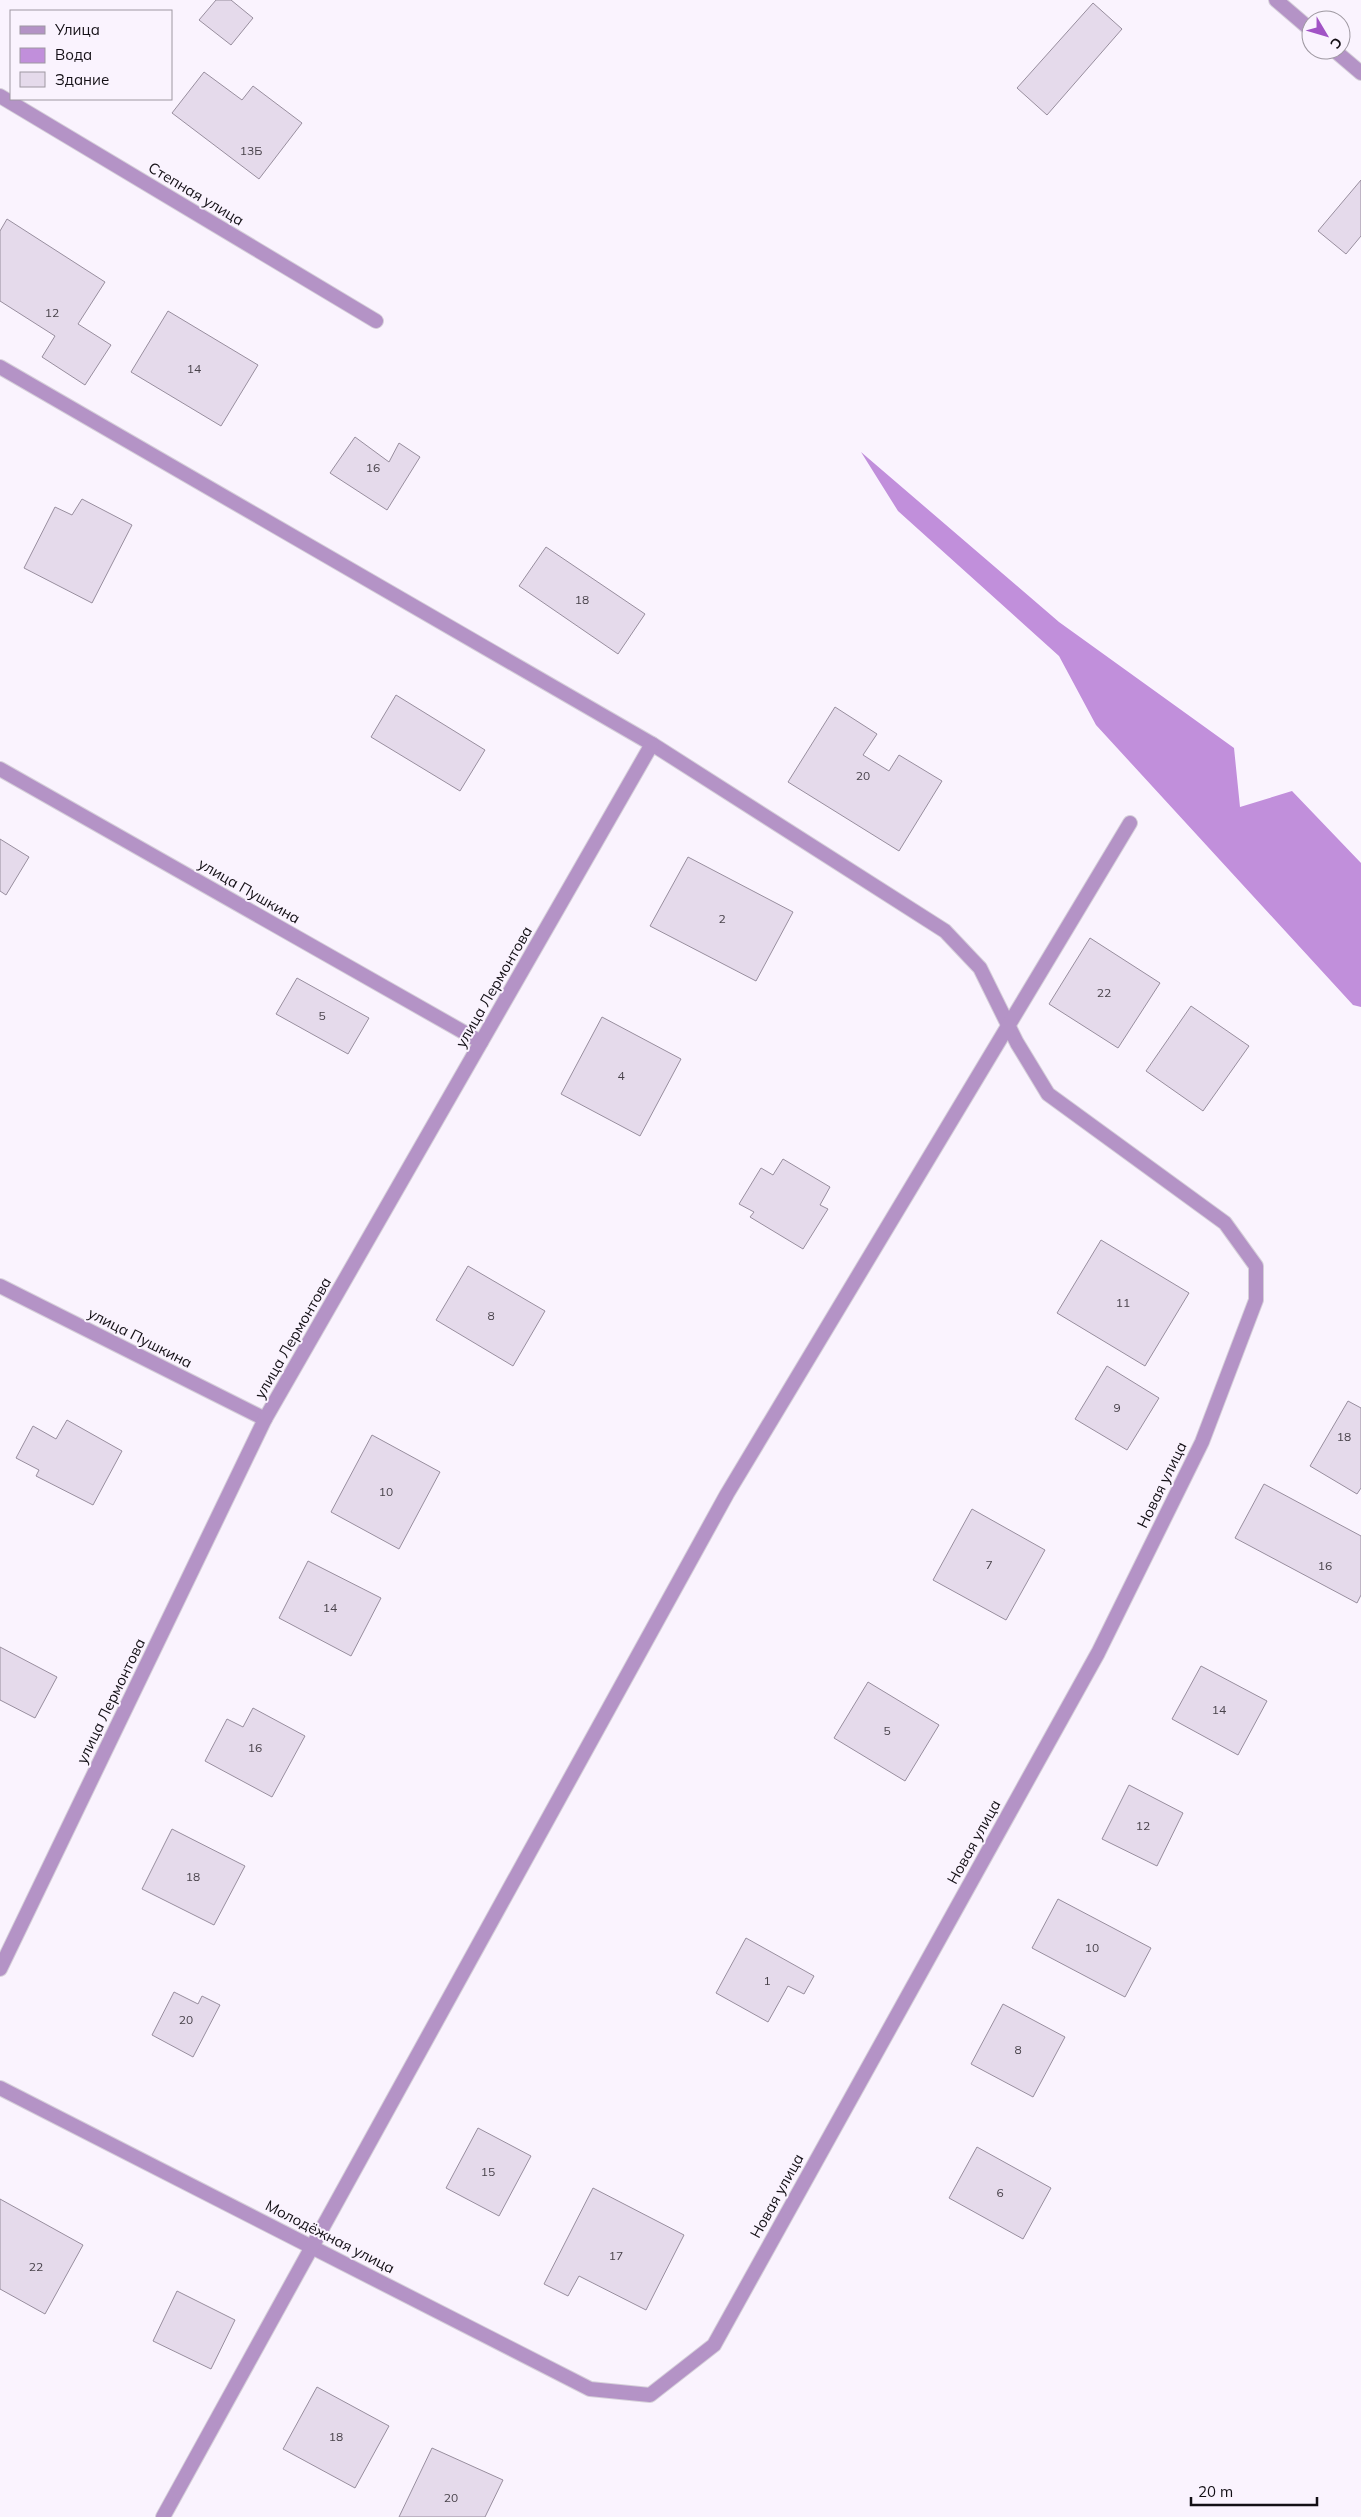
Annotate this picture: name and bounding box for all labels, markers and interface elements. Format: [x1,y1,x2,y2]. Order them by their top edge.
legend [10,10,172,100]
north arrow [1301,10,1351,60]
text: Улица [54,20,100,39]
text: С [1326,34,1346,52]
text: Вода [55,45,92,64]
text: Здание [55,70,109,89]
house number: 13Б [240,143,262,158]
street label: Степная улица [145,158,248,230]
house number: 12 [45,305,59,320]
house number: 14 [187,361,201,376]
house number: 16 [366,460,380,475]
house number: 18 [575,592,589,607]
house number: 20 [856,768,870,783]
street label: улица Пушкина [195,854,304,927]
house number: 2 [718,911,726,926]
street label: улица Лермонтова [451,923,536,1051]
house number: 22 [1097,985,1111,1000]
house number: 5 [318,1008,326,1023]
house number: 4 [617,1068,625,1083]
street label: улица Лермонтова [250,1274,335,1402]
house number: 11 [1116,1295,1130,1310]
street label: улица Пушкина [85,1303,196,1372]
house number: 8 [487,1308,495,1323]
house number: 9 [1113,1400,1121,1415]
house number: 18 [1337,1429,1351,1444]
street label: Новая улица [1132,1439,1191,1531]
house number: 10 [379,1484,393,1499]
house number: 7 [985,1557,993,1572]
house number: 16 [1318,1558,1332,1573]
house number: 14 [323,1600,337,1615]
street label: улица Лермонтова [72,1635,149,1767]
house number: 14 [1212,1702,1226,1717]
house number: 5 [883,1723,891,1738]
house number: 16 [248,1740,262,1755]
street label: Новая улица [943,1796,1005,1887]
house number: 12 [1136,1818,1150,1833]
house number: 18 [186,1869,200,1884]
house number: 10 [1085,1940,1099,1955]
house number: 1 [763,1973,771,1988]
house number: 20 [179,2012,193,2027]
house number: 8 [1014,2042,1022,2057]
street label: Новая улица [746,2150,808,2241]
house number: 15 [481,2164,495,2179]
house number: 6 [996,2185,1004,2200]
street label: Молодёжная улица [262,2196,398,2277]
house number: 17 [609,2248,623,2263]
house number: 22 [29,2259,43,2274]
house number: 18 [329,2429,343,2444]
scale bar [1191,2474,1317,2506]
text: 20 m [1198,2482,1233,2501]
house number: 20 [444,2490,458,2505]

